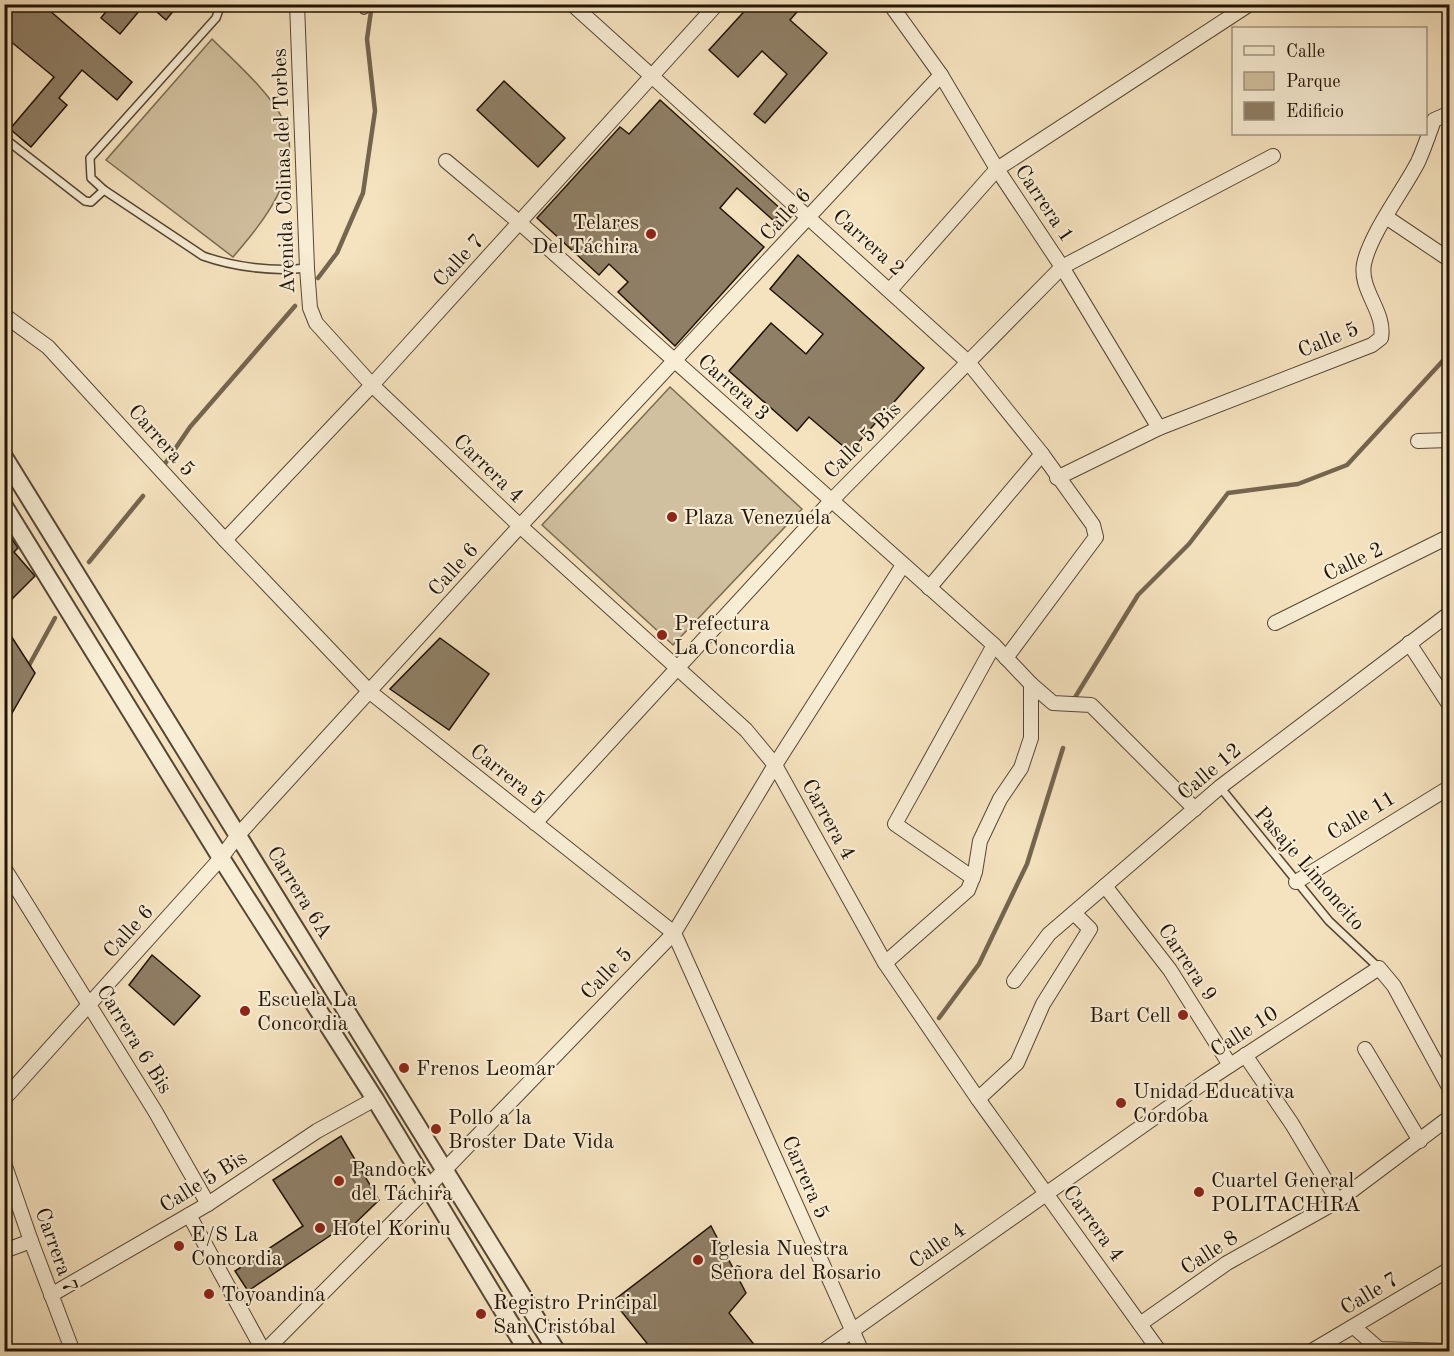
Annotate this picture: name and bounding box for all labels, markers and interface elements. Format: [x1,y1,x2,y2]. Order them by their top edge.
legend [1232,27,1427,135]
text: Calle [1286,43,1325,61]
street label: Avenida Colinas del Torbes [270,48,299,294]
text: Parque [1286,73,1341,91]
text: Edificio [1286,103,1344,121]
street label: Carrera 1 [1010,161,1077,246]
street label: Calle 6 [757,185,815,245]
street label: Carrera 2 [828,206,908,280]
place label: Telares Del Táchira [532,213,639,258]
marker: Telares Del Táchira [644,227,658,241]
street label: Calle 7 [430,231,488,291]
street label: Calle 5 [1295,319,1362,362]
street label: Carrera 3 [693,351,773,425]
street label: Calle 5 Bis [821,399,905,483]
street label: Carrera 5 [124,401,198,481]
street label: Carrera 4 [449,431,527,507]
place label: Plaza Venezuela [684,508,831,529]
marker: Plaza Venezuela [665,510,679,524]
street label: Calle 6 [425,539,483,601]
street label: Calle 2 [1321,539,1387,586]
place label: Prefectura La Concordia [674,614,795,659]
marker: Prefectura La Concordia [655,628,669,642]
street label: Calle 12 [1174,740,1246,805]
street label: Carrera 5 [466,741,548,812]
street label: Carrera 4 [797,776,858,863]
street label: Calle 11 [1324,788,1400,845]
street label: Pasaje Limoncito [1250,803,1368,935]
street label: Carrera 6A [262,843,335,943]
street label: Calle 6 [100,901,158,963]
street label: Carrera 9 [1153,920,1220,1005]
street label: Calle 5 [577,944,637,1004]
street label: Carrera 6 Bis [92,982,175,1098]
place label: Escuela La Concordia [257,990,357,1035]
street label: Calle 10 [1207,1003,1282,1062]
marker: Escuela La Concordia [238,1004,252,1018]
place label: Bart Cell [1089,1006,1171,1027]
marker: Bart Cell [1176,1008,1190,1022]
place label: Frenos Leomar [416,1059,555,1080]
marker: Frenos Leomar [397,1061,411,1075]
place label: Unidad Educativa Cordoba [1133,1082,1295,1127]
marker: Unidad Educativa Cordoba [1114,1096,1128,1110]
place label: Pollo a la Broster Date Vida [448,1108,614,1153]
marker: Pollo a la Broster Date Vida [429,1122,443,1136]
street label: Carrera 5 [777,1133,832,1222]
street label: Calle 5 Bis [156,1147,251,1217]
place label: Pandock del Táchira [351,1160,453,1205]
place label: Cuartel General POLITACHIRA [1211,1171,1361,1216]
marker: Pandock del Táchira [332,1174,346,1188]
street label: Carrera 4 [1058,1182,1127,1266]
marker: Cuartel General POLITACHIRA [1192,1185,1206,1199]
street label: Carrera 7 [31,1205,81,1296]
place label: Hotel Korinu [332,1219,451,1240]
street label: Calle 4 [906,1219,970,1273]
marker: Hotel Korinu [313,1221,327,1235]
place label: E/S La Concordia [191,1225,282,1270]
street label: Calle 8 [1177,1227,1242,1279]
marker: E/S La Concordia [172,1239,186,1253]
place label: Iglesia Nuestra Señora del Rosario [710,1239,881,1284]
marker: Iglesia Nuestra Señora del Rosario [691,1253,705,1267]
street label: Calle 7 [1337,1269,1402,1320]
place label: Toyoandina [221,1285,326,1306]
marker: Toyoandina [202,1287,216,1301]
place label: Registro Principal San Cristóbal [493,1293,658,1338]
marker: Registro Principal San Cristóbal [474,1307,488,1321]

